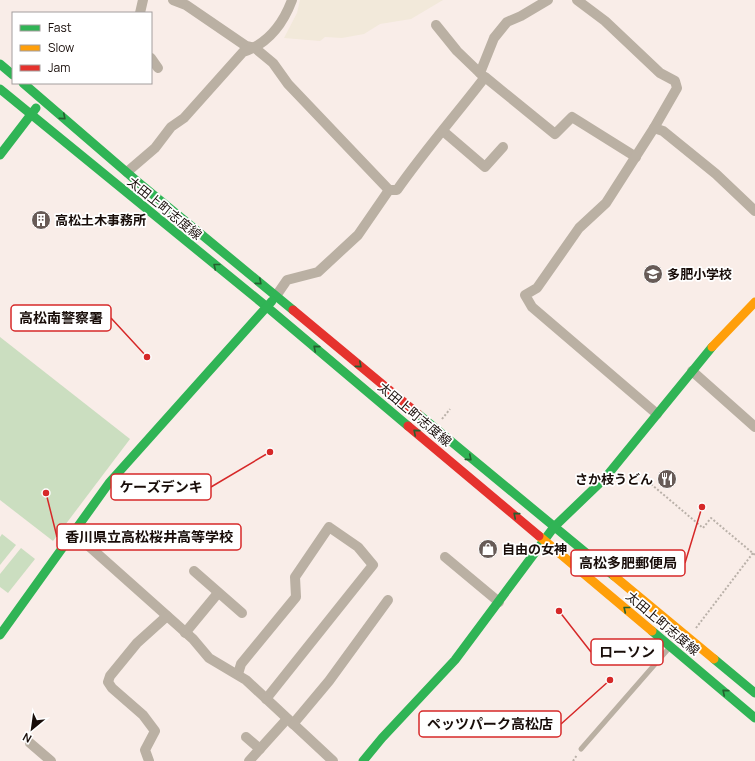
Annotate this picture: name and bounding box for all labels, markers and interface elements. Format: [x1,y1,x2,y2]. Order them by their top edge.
legend [12,12,152,84]
text: Fast [48,19,72,36]
text: Slow [48,39,74,56]
text: Jam [48,59,70,76]
one-way arrow [59,113,66,120]
street label: 太田上町志度線 [124,172,206,244]
building icon: 高松土木事務所 [30,209,52,231]
place label: 高松土木事務所 [55,211,146,229]
one-way arrow [213,263,220,270]
school or university icon: 多肥小学校 [642,263,664,285]
place label: 多肥小学校 [667,265,732,283]
one-way arrow [254,278,261,285]
callout: 高松南警察署 [11,305,111,331]
text: 高松南警察署 [19,308,103,327]
one-way arrow [314,346,321,353]
one-way arrow [354,361,361,368]
street label: 太田上町志度線 [374,378,456,450]
one-way arrow [413,429,421,436]
one-way arrow [465,453,472,460]
restaurant icon: さか枝うどん [656,468,678,490]
place label: さか枝うどん [575,470,653,488]
callout: ケーズデンキ [111,474,211,500]
text: ケーズデンキ [119,477,203,496]
one-way arrow [513,513,520,520]
callout: 香川県立高松桜井高等学校 [57,524,241,550]
text: 香川県立高松桜井高等学校 [65,527,233,546]
shop icon: 自由の女神 [477,538,499,560]
place label: 自由の女神 [502,540,567,558]
callout: 高松多肥郵便局 [571,550,685,576]
text: 高松多肥郵便局 [579,553,677,572]
street label: 太田上町志度線 [622,587,704,659]
one-way arrow [623,606,630,613]
callout: ローソン [591,639,663,665]
text: ローソン [599,642,655,661]
one-way arrow [723,690,730,697]
north arrow [12,709,52,749]
callout: ペッツパーク高松店 [419,711,561,737]
text: ペッツパーク高松店 [427,714,553,733]
text: N [20,730,34,747]

